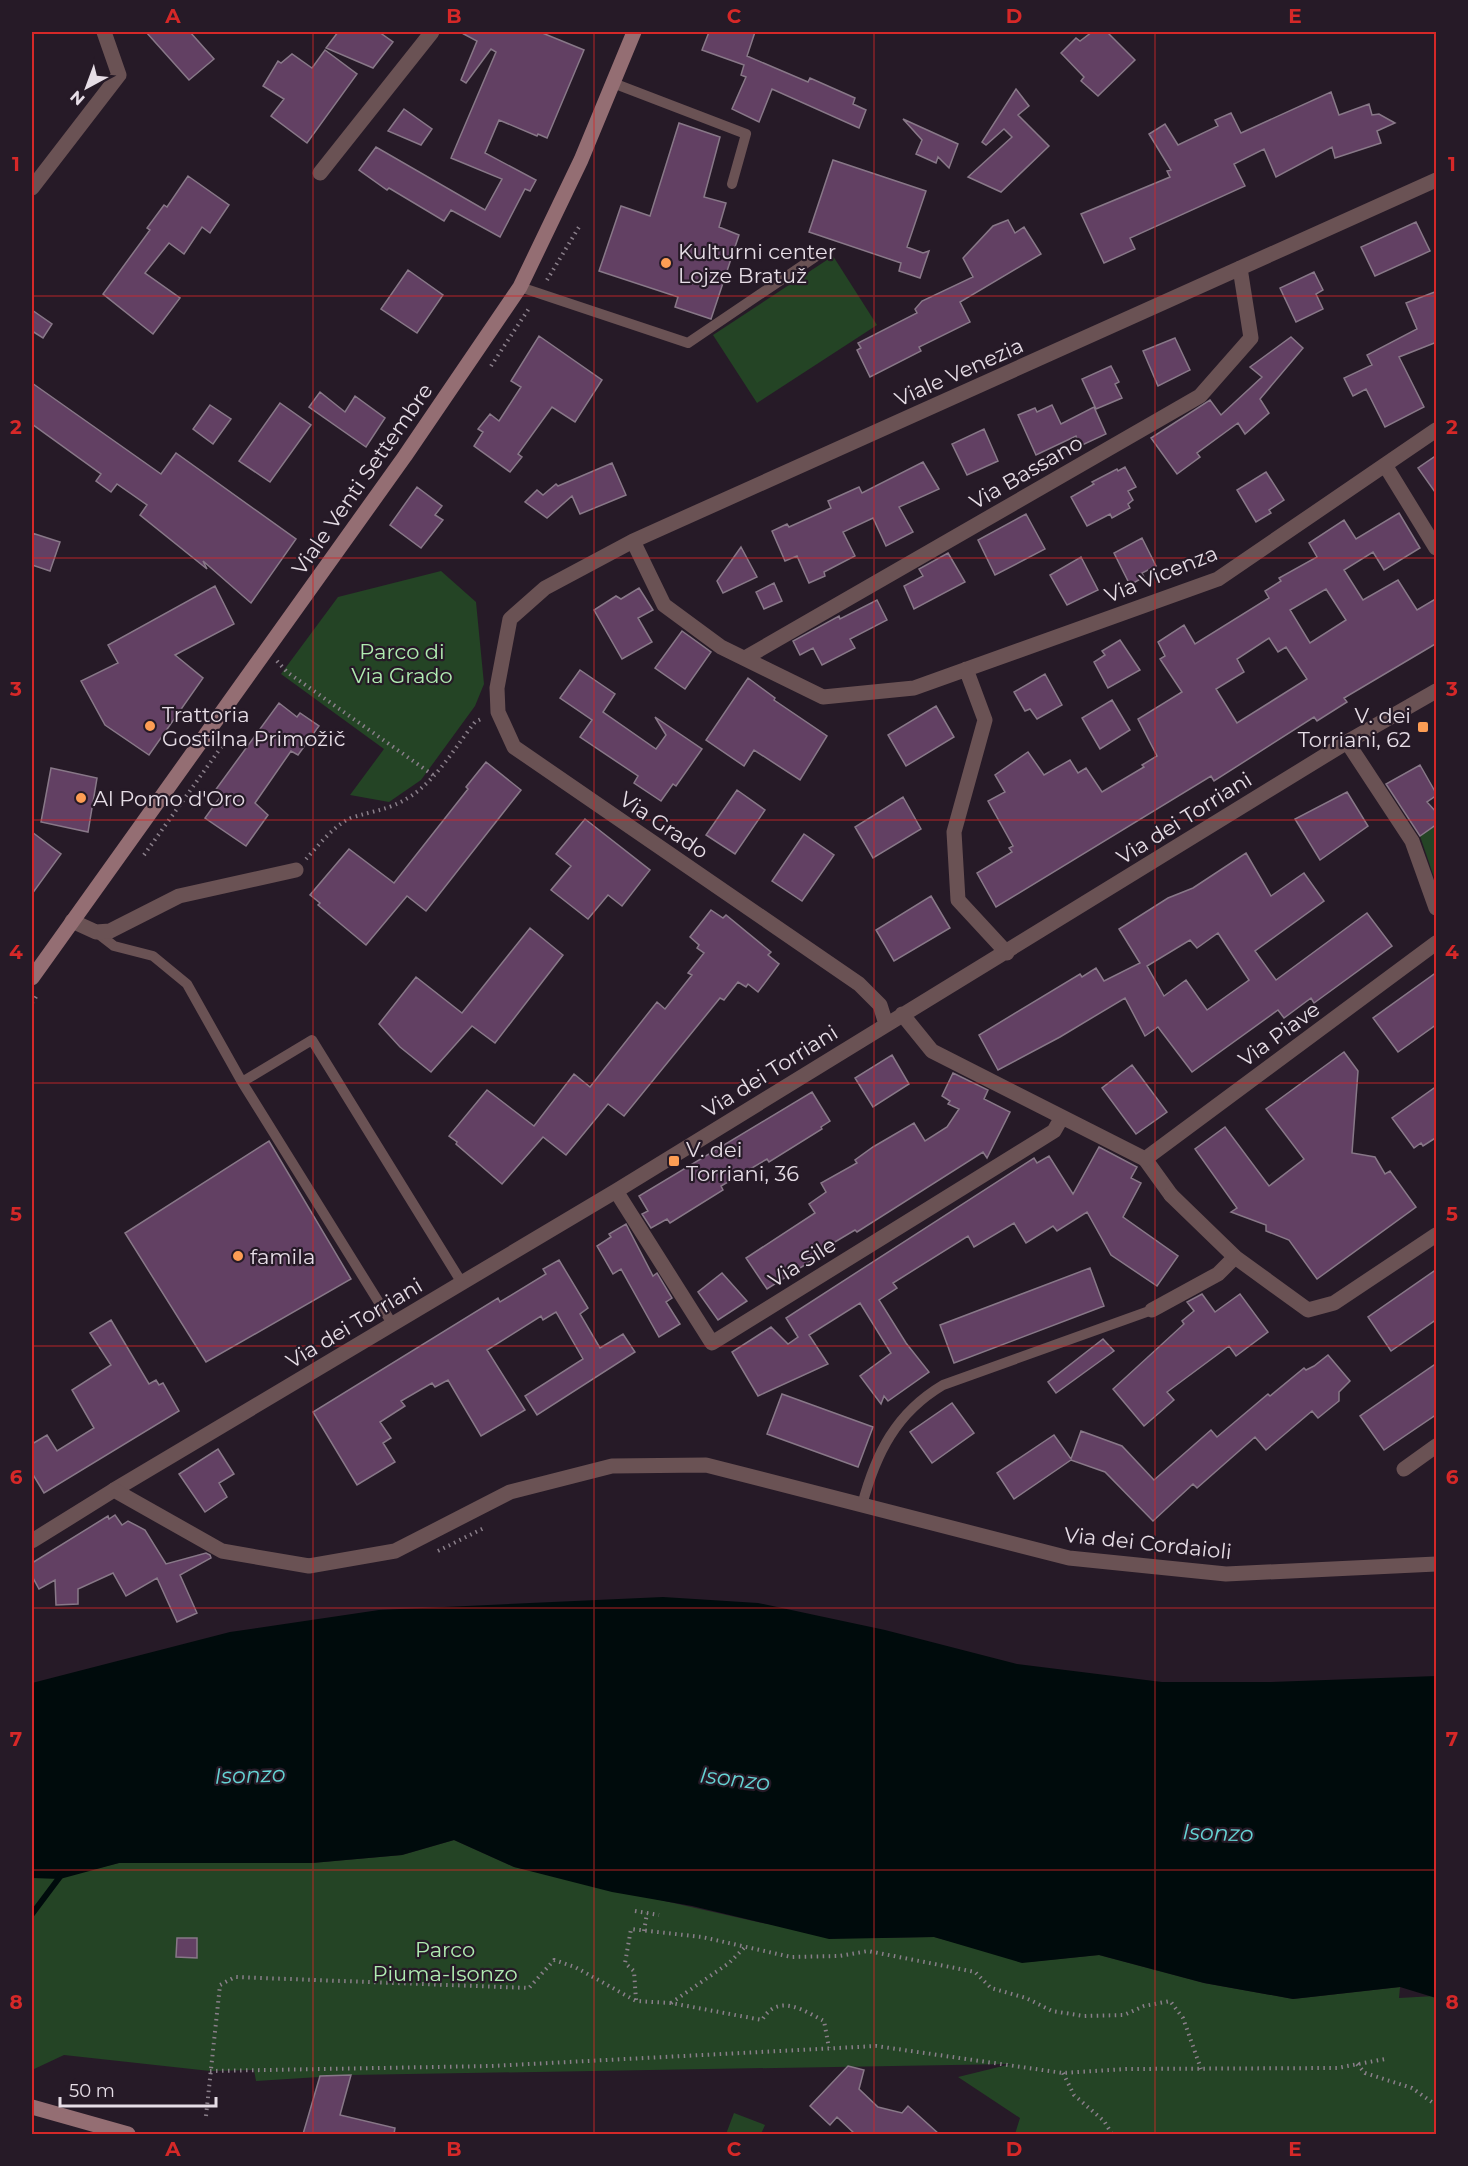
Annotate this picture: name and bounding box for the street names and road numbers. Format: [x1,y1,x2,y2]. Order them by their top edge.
street label: Viale Venezia [891,333,1027,411]
street label: Viale Venti Settembre [286,378,438,580]
street label: Via Bassano [965,430,1087,514]
street label: Via Vicenza [1101,540,1221,608]
street label: Via dei Torriani [1112,766,1256,870]
street label: Via Grado [615,786,713,864]
street label: Via Piave [1233,996,1325,1072]
street label: Via dei Torriani [698,1019,842,1123]
street label: Via Sile [764,1232,840,1292]
street label: Via dei Torriani [281,1273,427,1373]
street label: Via dei Cordaioli [1063,1522,1233,1564]

